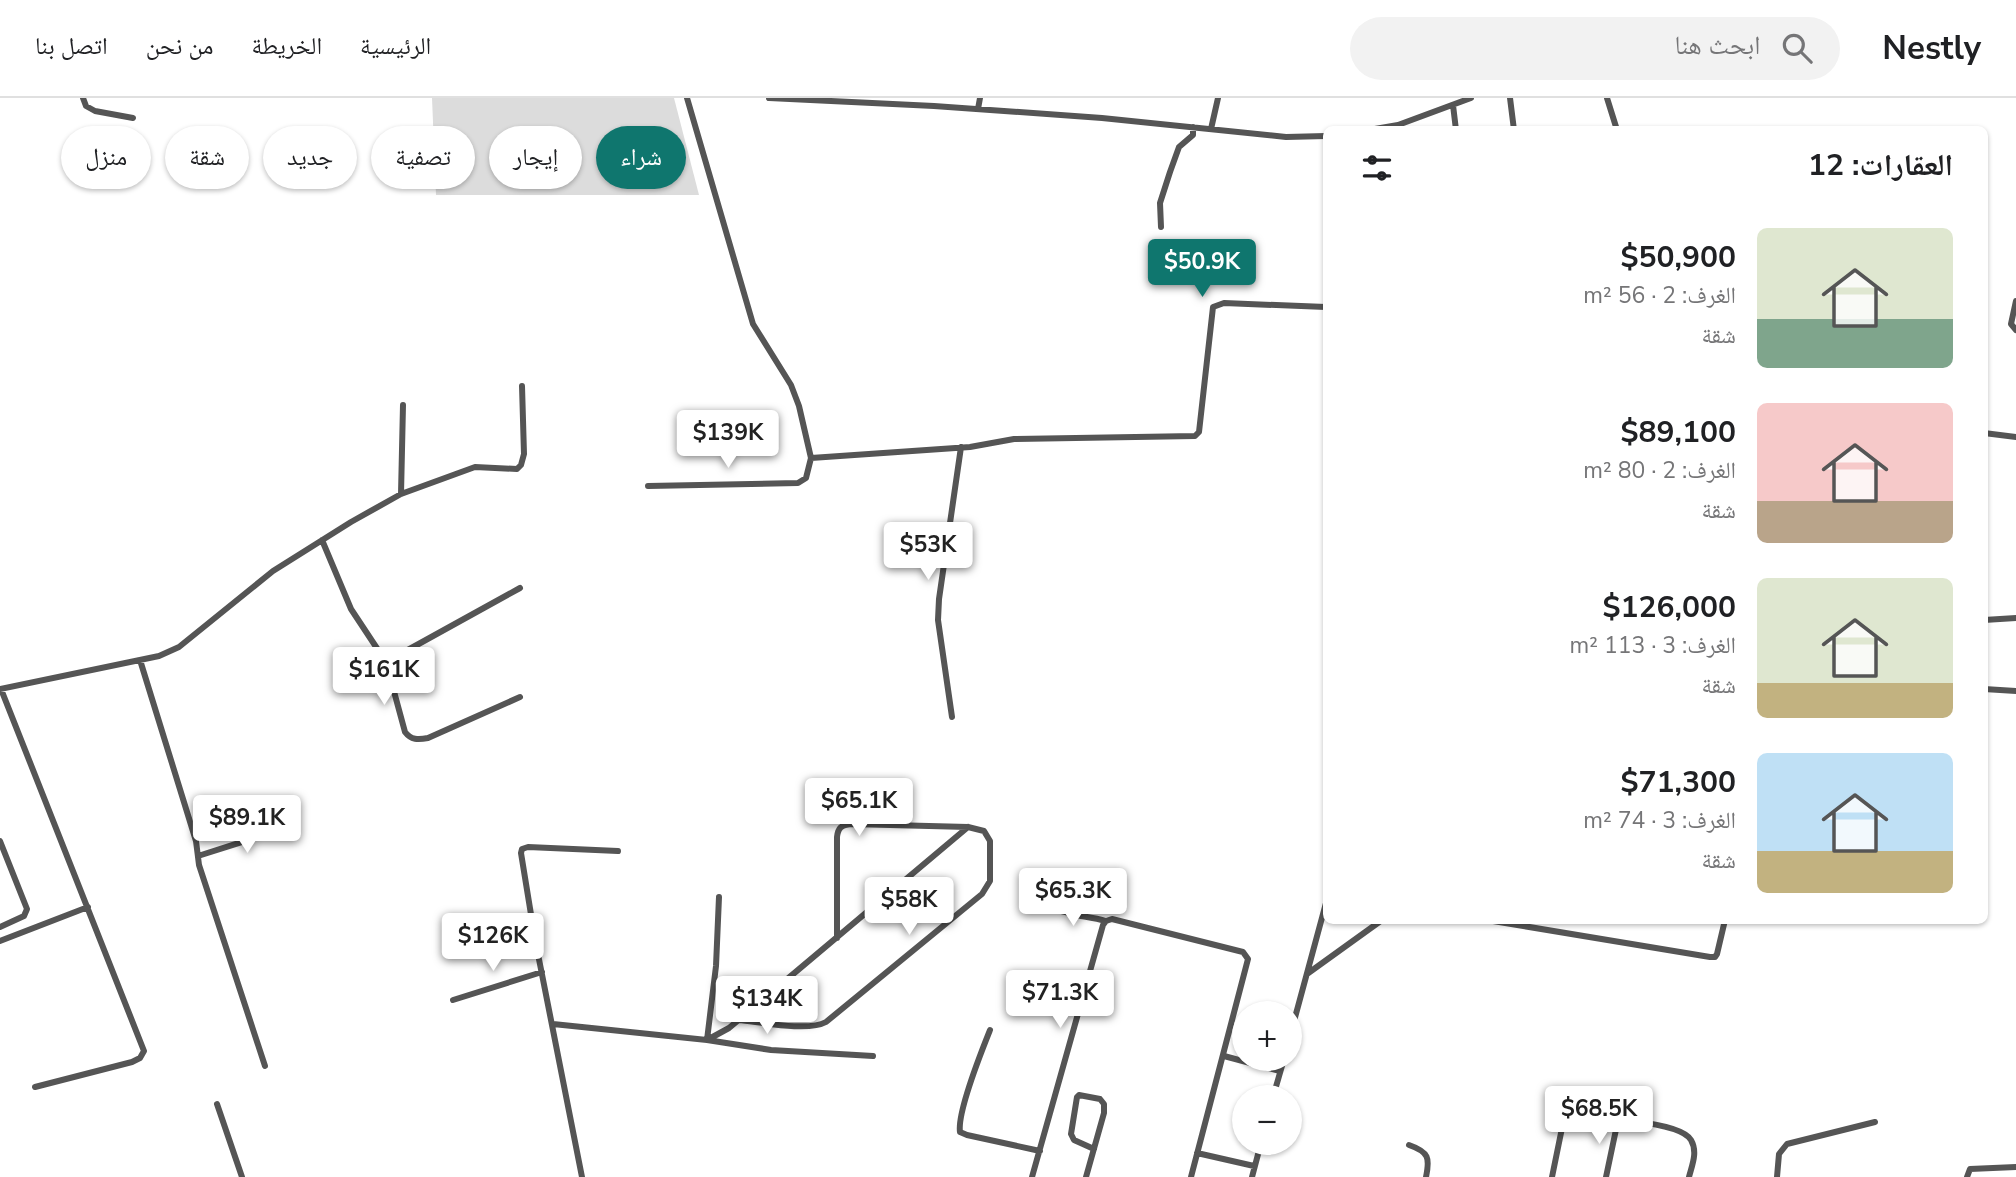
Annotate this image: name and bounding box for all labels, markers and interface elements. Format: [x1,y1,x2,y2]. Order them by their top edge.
search box [1350,17,1840,80]
text: Nestly [1882,26,1981,71]
text: ابحث هنا [1674,28,1760,63]
icon: search [1778,29,1816,67]
text: اتصل بنا [35,30,108,62]
text: من نحن [146,30,213,62]
text: الخريطة [251,30,322,62]
text: الرئيسية [360,30,431,62]
chip: منزل [61,126,151,189]
chip: شقة [165,126,249,189]
chip: جديد [263,126,357,189]
chip: تصفية [371,126,475,189]
chip: إيجار [489,126,582,189]
chip: شراء [596,126,686,189]
text: العقارات: 12 [1808,145,1953,186]
icon: filters [1358,149,1396,187]
text: $50,900 [1621,237,1736,278]
pin: $50.9K [1145,240,1259,299]
text: $50.9K [1164,246,1240,277]
icon: home [1813,256,1897,340]
text: الغرف: 2 · 56 m² [1583,280,1736,311]
text: شقة [1702,320,1736,351]
pin: $139K [679,410,777,470]
text: $89,100 [1621,412,1736,453]
text: $139K [693,417,763,448]
icon: home [1813,431,1897,515]
text: الغرف: 2 · 80 m² [1583,455,1736,486]
text: شقة [1702,495,1736,526]
pin: $53K [887,522,969,582]
text: $53K [900,529,956,560]
text: $126,000 [1603,587,1736,628]
icon: home [1813,606,1897,690]
text: الغرف: 3 · 113 m² [1570,630,1736,661]
pin: $161K [335,648,433,707]
text: $161K [349,654,419,685]
text: شقة [1702,670,1736,701]
text: $71,300 [1621,762,1736,803]
pin: $65.1K [802,778,916,838]
icon: home [1813,781,1897,865]
text: $65.1K [821,785,897,816]
pin: $89.1K [190,796,304,855]
text: $89.1K [209,802,285,833]
text: الغرف: 3 · 74 m² [1583,805,1736,836]
text: شقة [1702,845,1736,876]
pin: $65.3K [1016,868,1130,928]
text: $65.3K [1035,875,1111,906]
pin: $58K [868,878,950,937]
text: $58K [881,884,937,915]
pin: $126K [444,914,542,973]
text: $126K [458,920,528,951]
pin: $71.3K [1003,970,1117,1030]
pin: $134K [718,976,816,1036]
text: $71.3K [1022,977,1098,1008]
text: $134K [732,983,802,1014]
map controls [1232,1001,1302,1155]
button: + [1232,1001,1302,1071]
button: − [1232,1085,1302,1155]
pin: $68.5K [1542,1086,1656,1146]
text: $68.5K [1561,1093,1637,1124]

